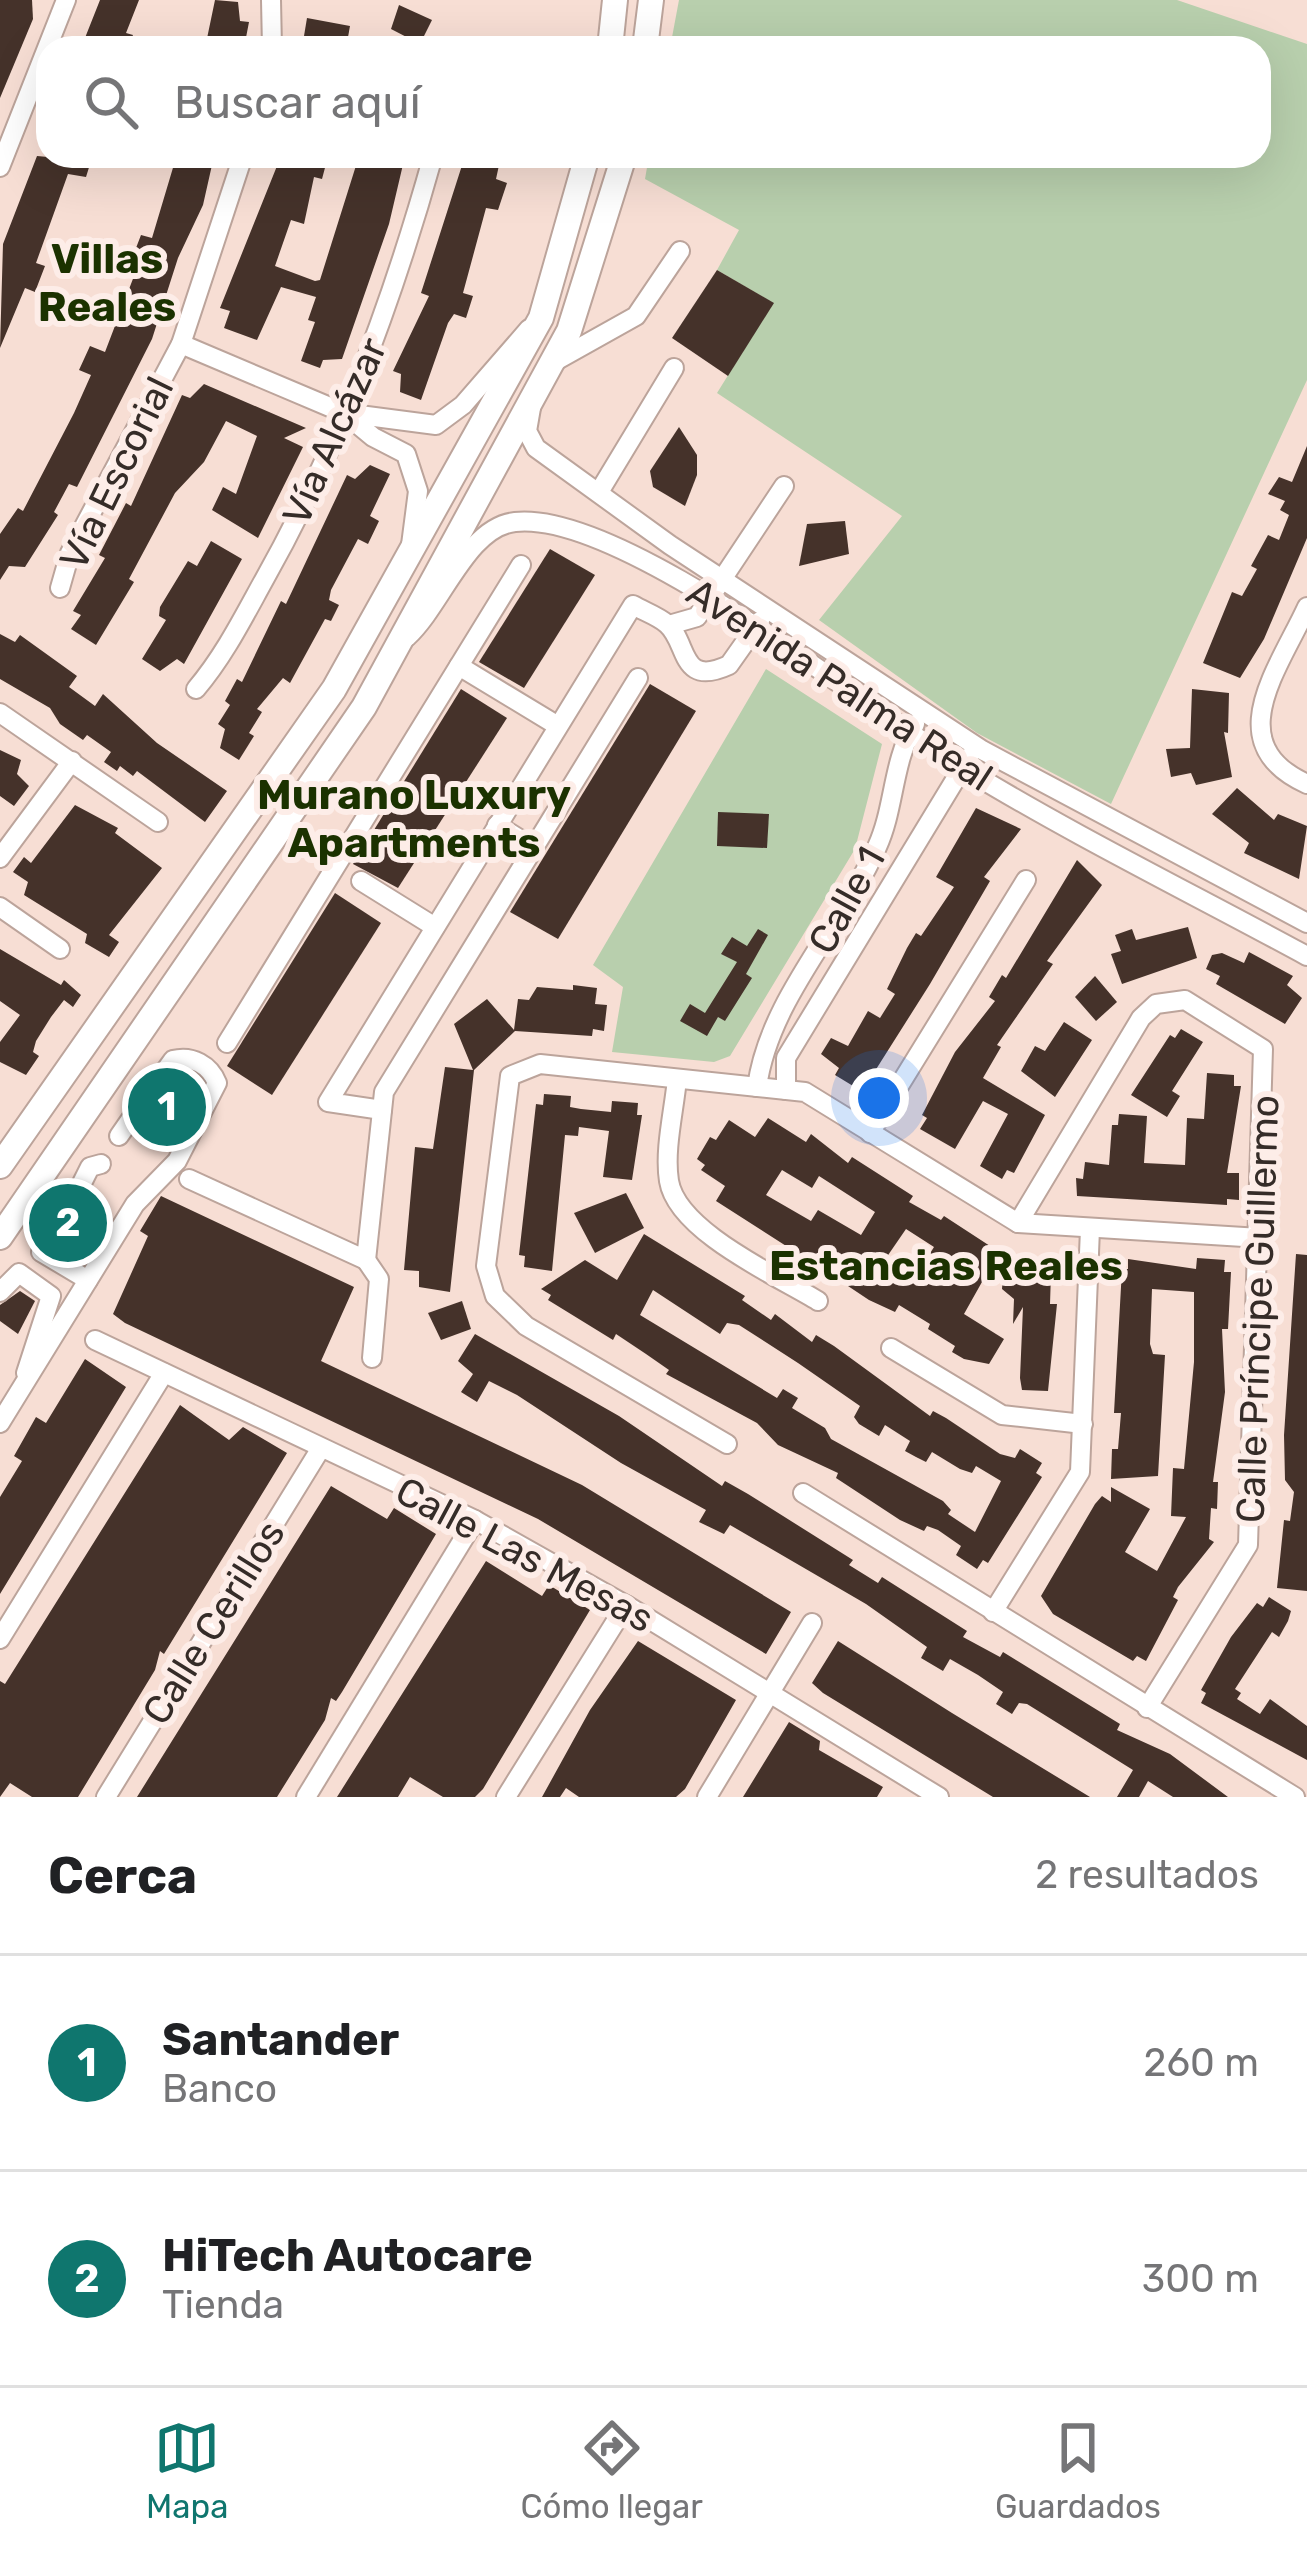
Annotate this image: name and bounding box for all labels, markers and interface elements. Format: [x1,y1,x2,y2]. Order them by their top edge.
search box [36,36,1271,168]
icon: search [78,69,144,135]
text: Buscar aquí [174,76,421,129]
district label: Villas Reales [38,234,176,332]
street label: Vía Alcázar [273,331,397,532]
street label: Vía Escorial [50,370,183,577]
street label: Avenida Palma Real [678,569,1001,801]
district label: Murano Luxury Apartments [257,770,571,868]
street label: Calle 1 [799,839,895,962]
pin: 1 [128,1062,206,1152]
your location [849,1068,909,1128]
street label: Calle Príncipe Guillermo [1228,1094,1288,1524]
pin: 2 [29,1178,107,1268]
district label: Estancias Reales [769,1241,1123,1291]
street label: Calle Las Mesas [388,1468,661,1642]
street label: Calle Cerillos [133,1512,295,1733]
text: Cerca [48,1845,197,1906]
text: 2 resultados [1035,1852,1259,1898]
text: Santander [162,2013,399,2066]
text: 1 [77,2040,97,2086]
text: 260 m [1144,2040,1259,2086]
text: Banco [162,2066,277,2112]
text: HiTech Autocare [162,2229,533,2282]
text: 2 [74,2256,100,2302]
text: 300 m [1142,2256,1259,2302]
text: Tienda [162,2282,284,2328]
tab: Mapa [146,2415,228,2526]
tab: Cómo llegar [521,2415,703,2526]
tab: Guardados [995,2415,1161,2526]

